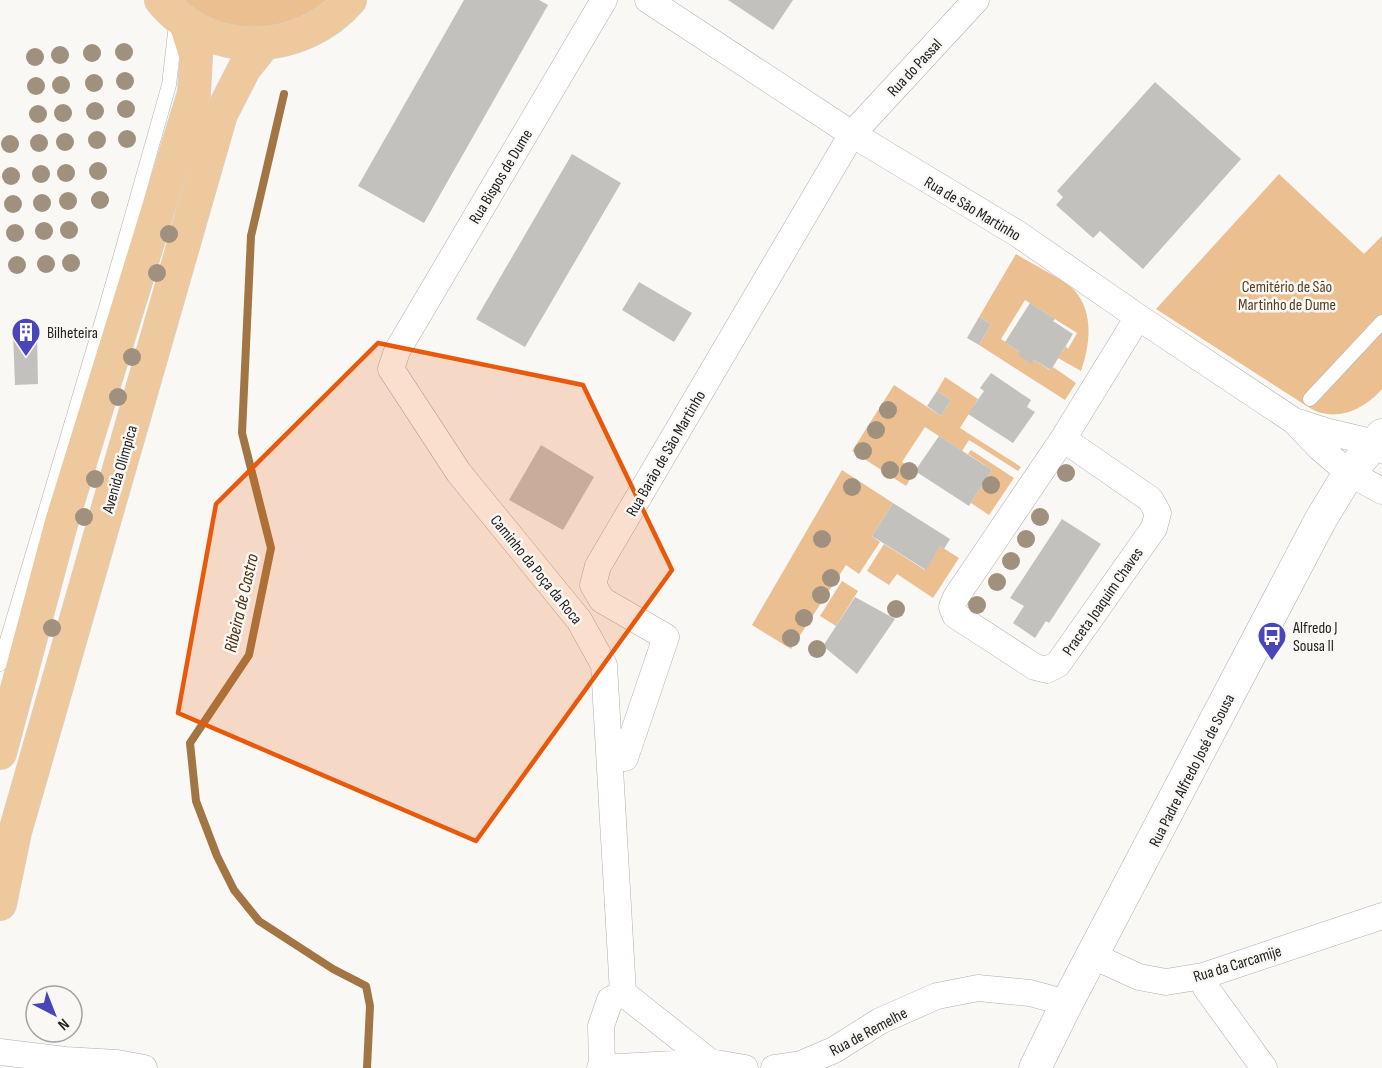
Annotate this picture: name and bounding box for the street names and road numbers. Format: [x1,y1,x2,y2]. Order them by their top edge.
street label: Rua do Passal [884,35,947,101]
street label: Rua Bispos de Dume [466,126,537,228]
street label: Rua de São Martinho [921,173,1024,246]
street label: Rua Barão de São Martinho [623,387,710,520]
street label: Avenida Olímpica [99,423,142,516]
street label: Caminho da Poça da Roca [486,512,586,628]
street label: Praceta Joaquim Chaves [1059,544,1148,660]
street label: Rua Padre Alfredo José de Sousa [1145,691,1239,850]
street label: Rua da Carcamije [1191,942,1284,987]
street label: Rua de Remelhe [827,1004,911,1061]

